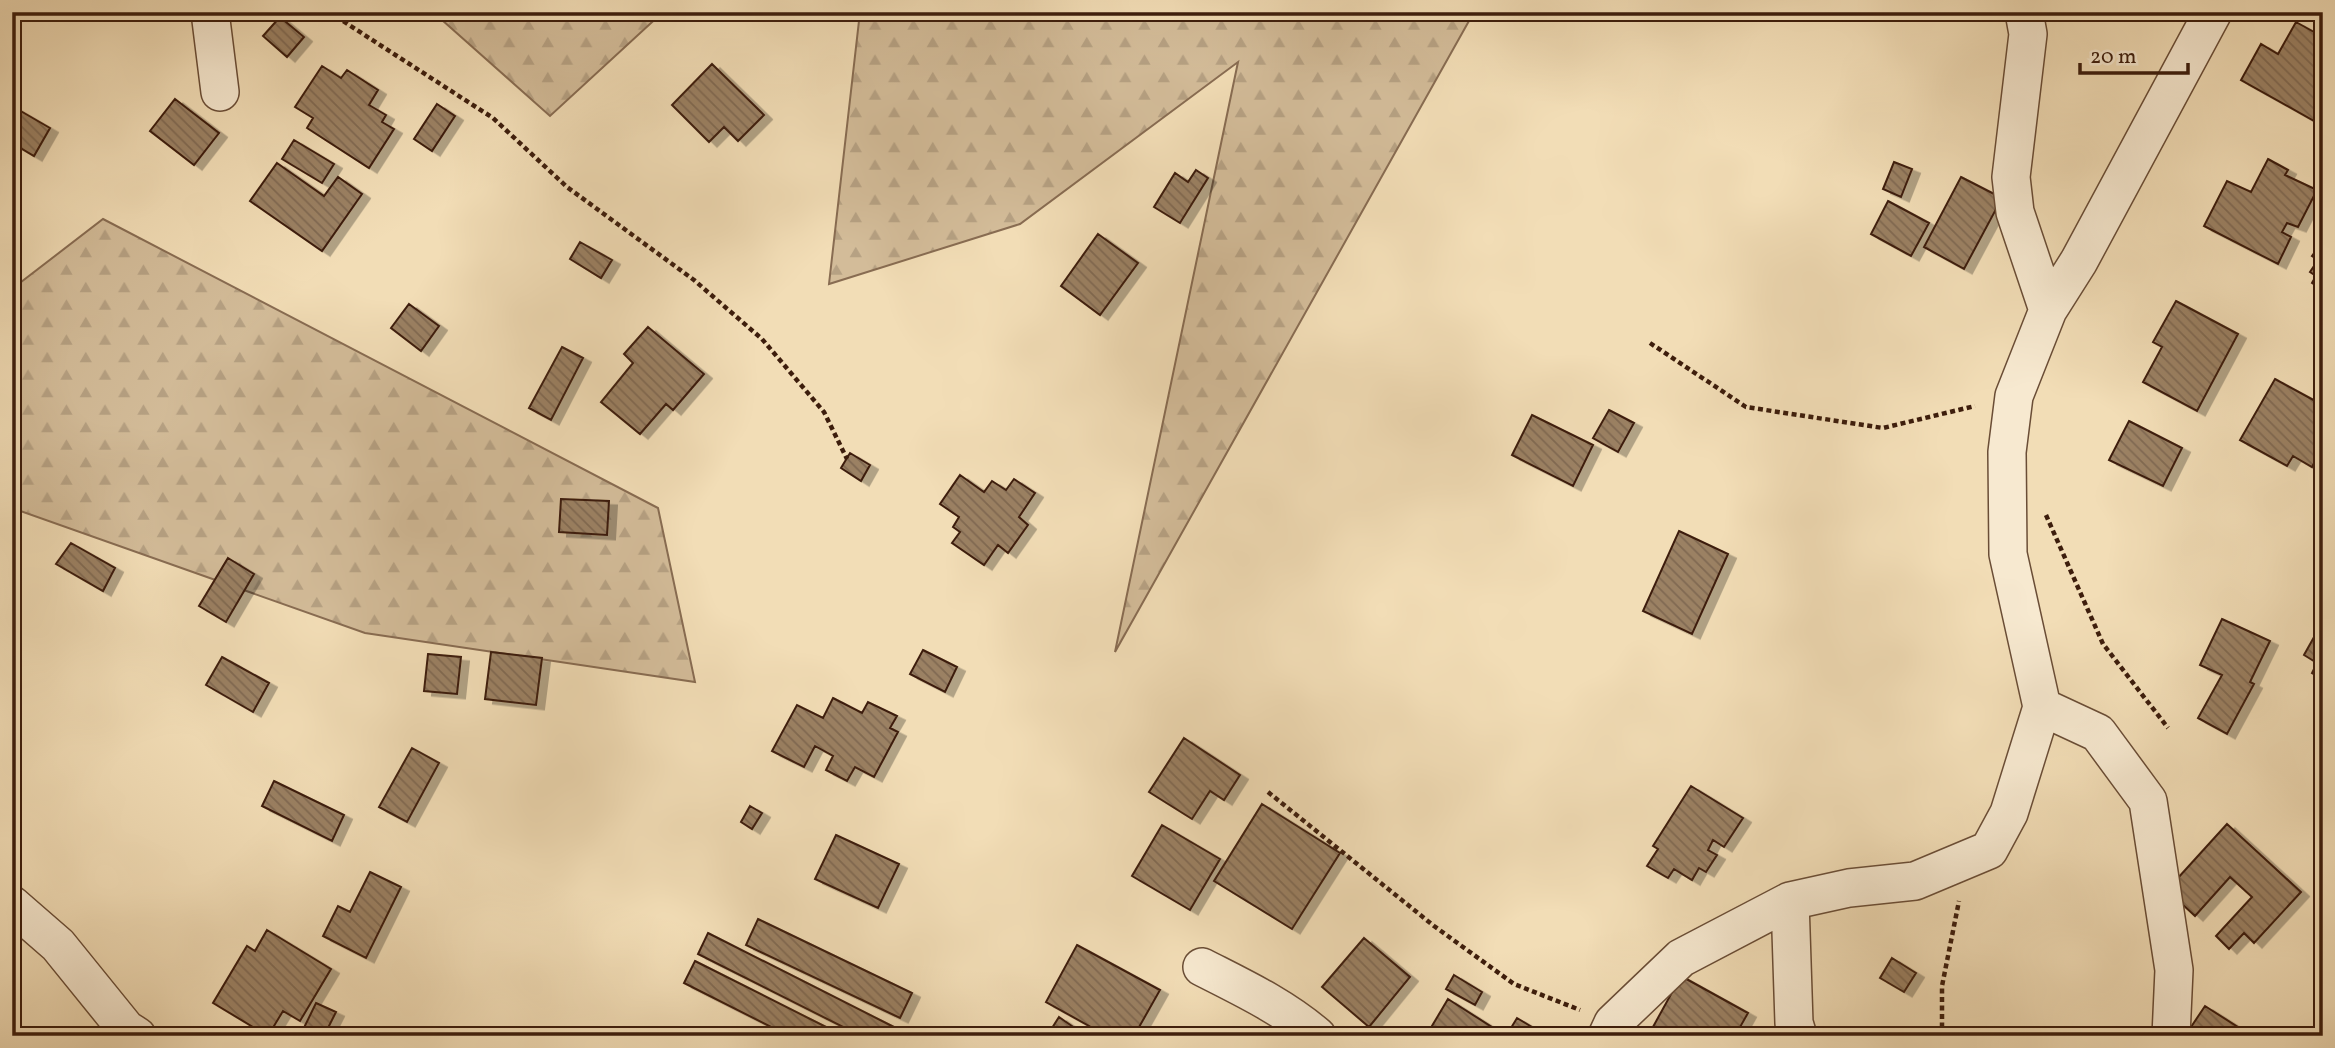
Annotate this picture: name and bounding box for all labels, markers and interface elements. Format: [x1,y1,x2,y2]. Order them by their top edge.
scale bar [2080,32,2188,76]
text: 20 m [2090,43,2136,72]

